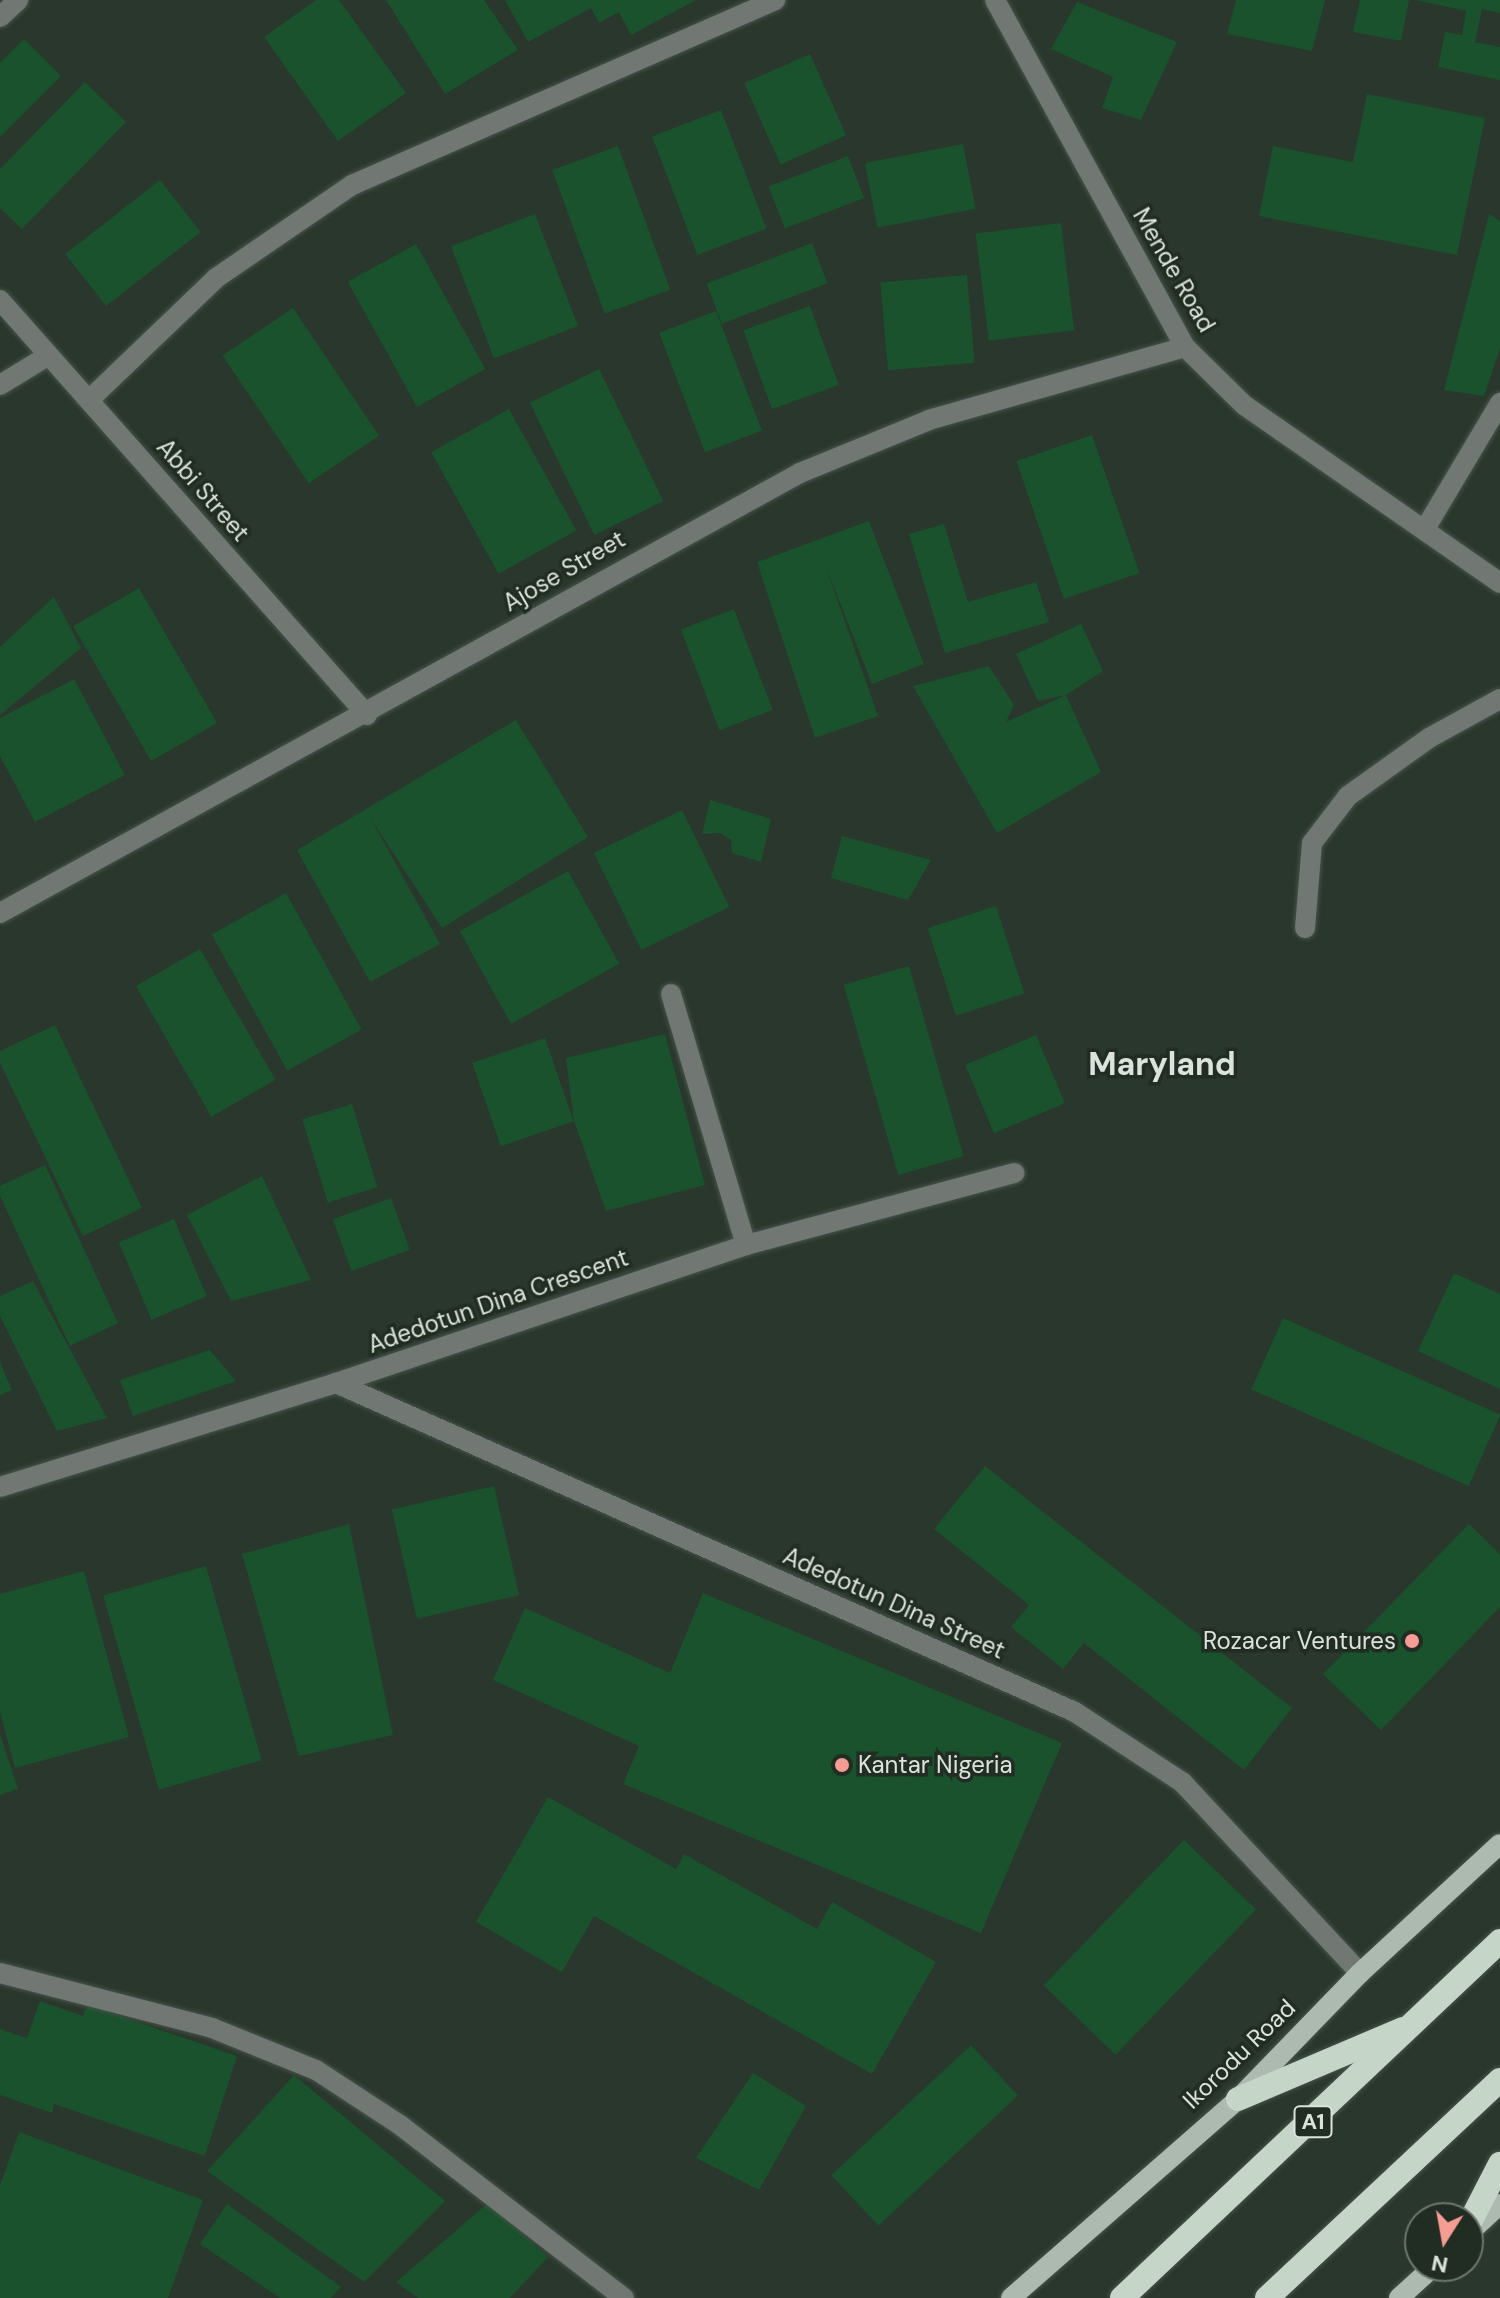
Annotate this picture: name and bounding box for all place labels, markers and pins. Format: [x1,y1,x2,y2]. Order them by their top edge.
place label: Rozacar Ventures [1203,1627,1396,1655]
marker: Rozacar Ventures [1403,1632,1421,1650]
place label: Kantar Nigeria [858,1751,1013,1779]
marker: Kantar Nigeria [833,1756,851,1774]

